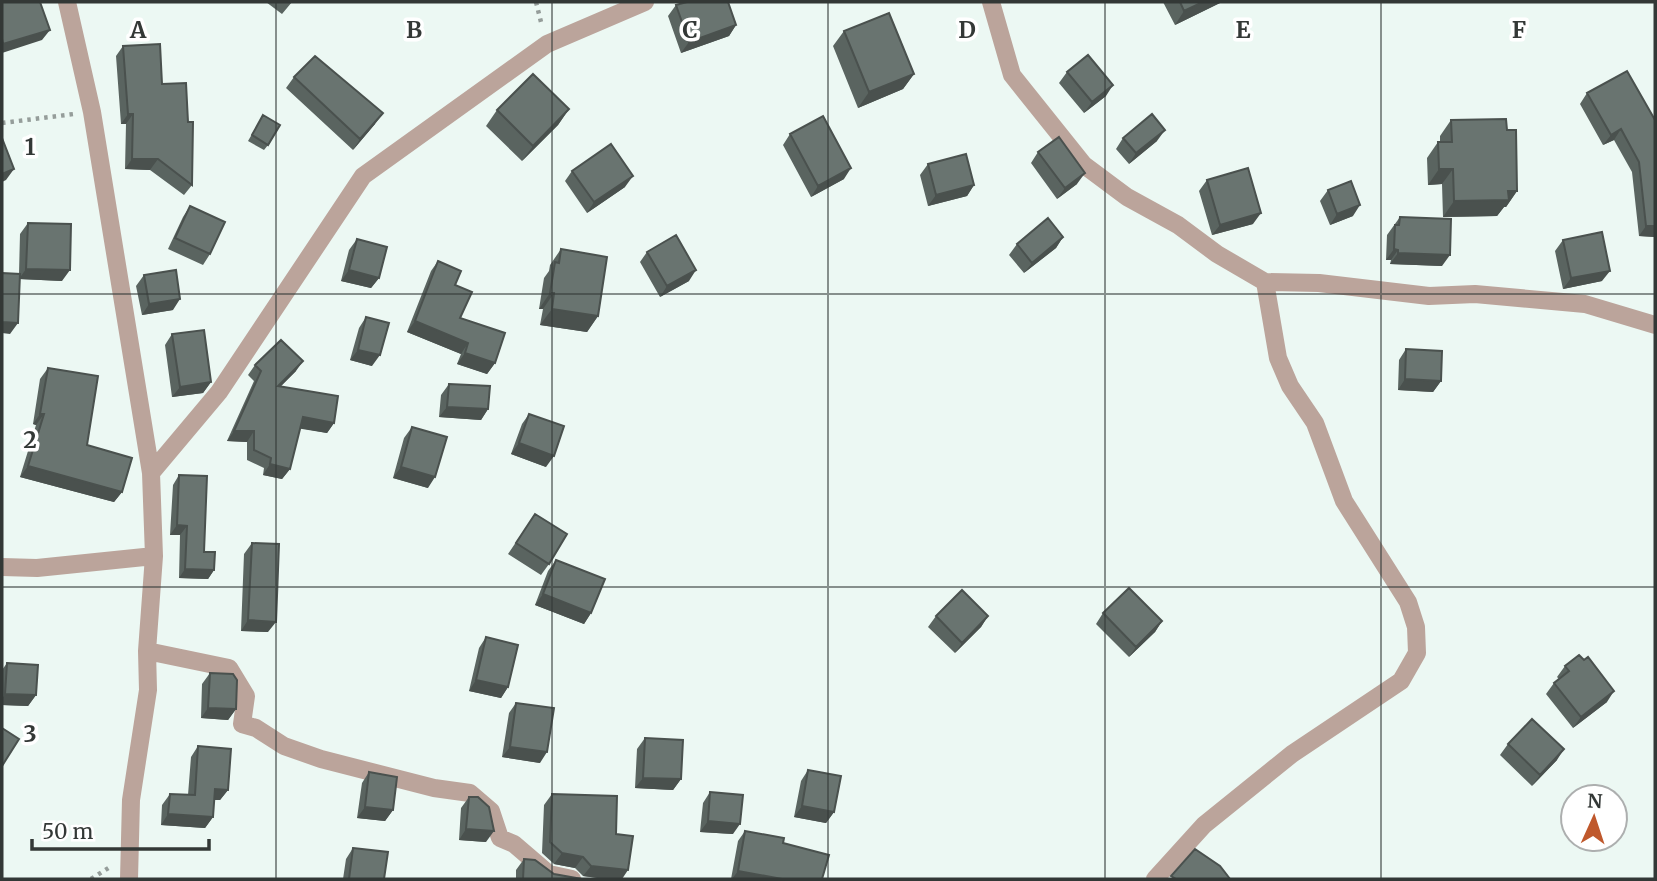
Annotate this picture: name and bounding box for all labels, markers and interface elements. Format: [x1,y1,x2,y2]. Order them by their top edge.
text: A [129,15,147,44]
text: B [406,15,422,44]
text: C [682,15,698,44]
text: D [958,15,976,44]
text: E [1235,15,1251,44]
text: F [1512,15,1526,44]
text: 1 [25,132,36,161]
text: 2 [23,425,37,454]
text: 3 [23,719,37,748]
north arrow [1559,783,1629,853]
text: N [1587,789,1603,813]
scale bar [32,808,208,852]
text: 50 m [42,818,93,845]

